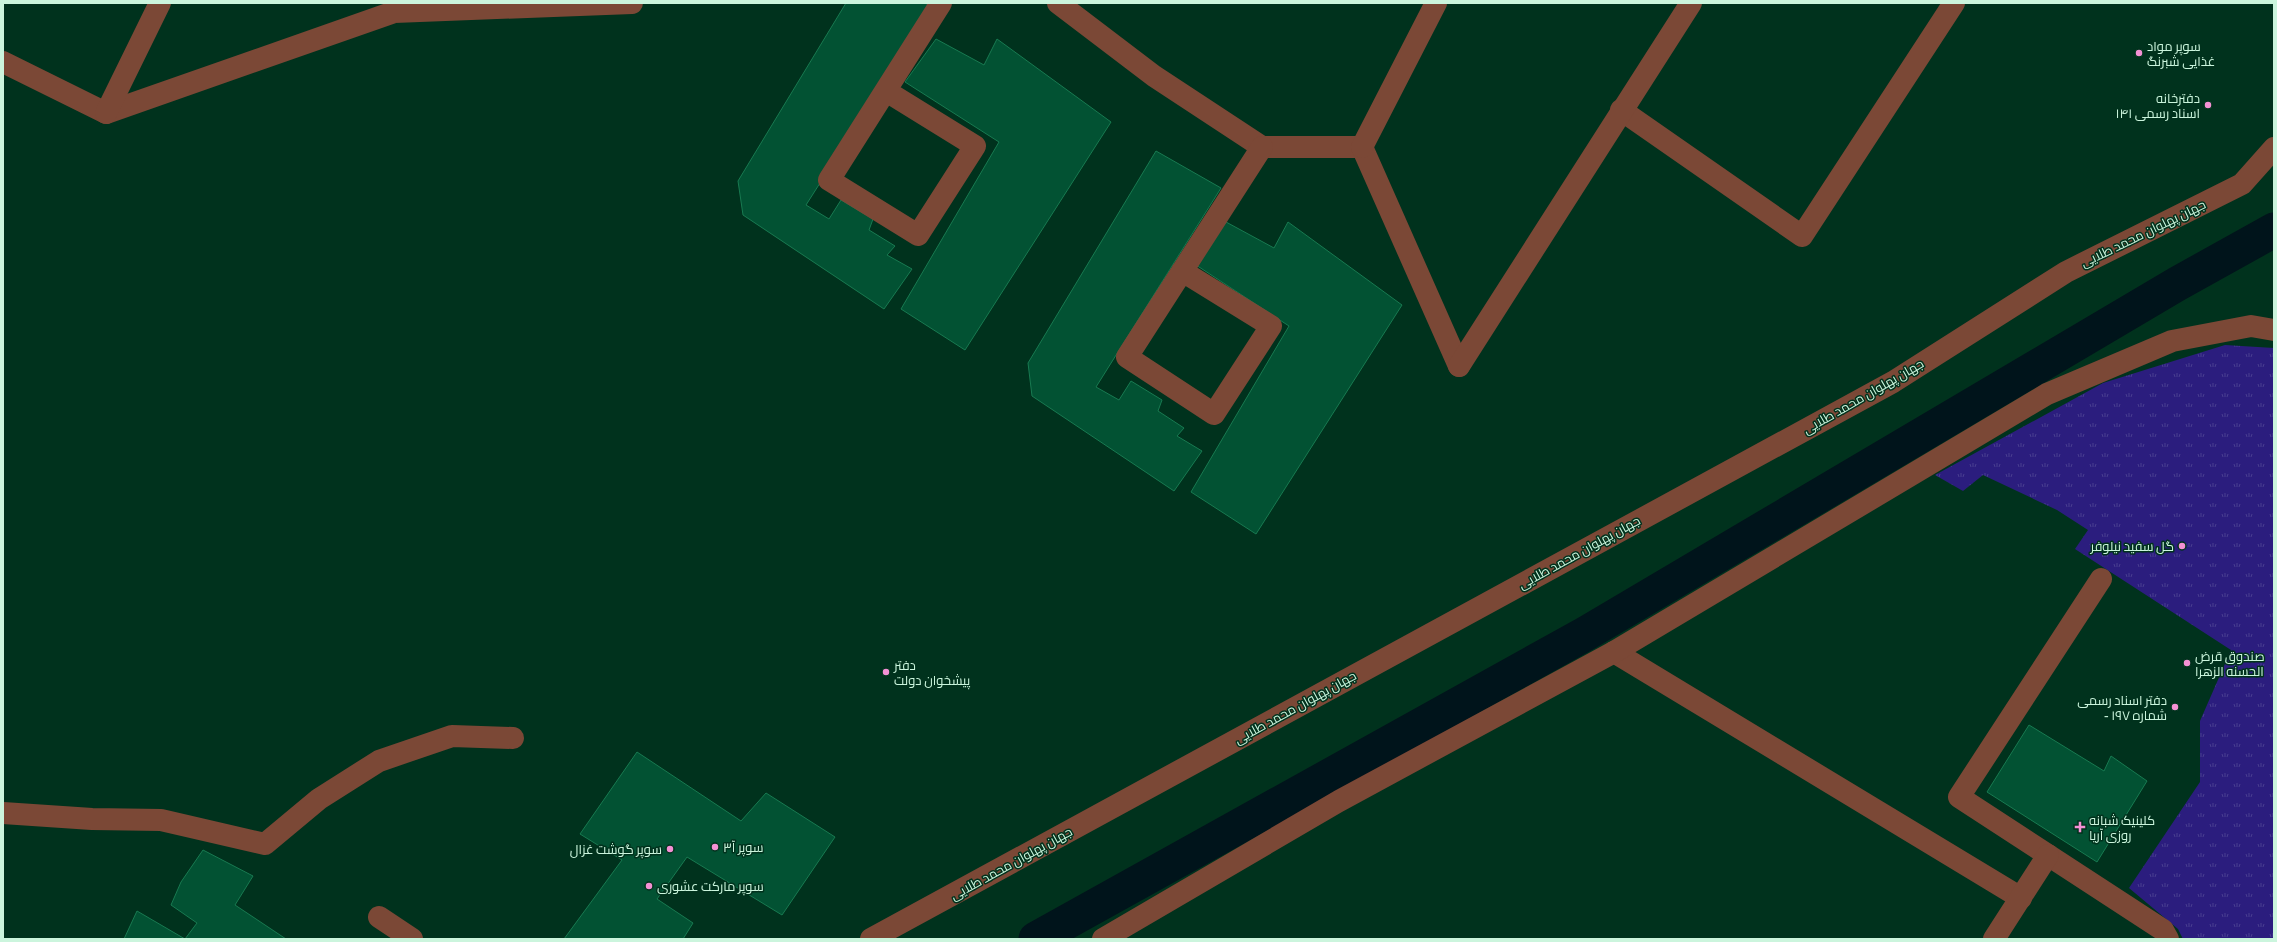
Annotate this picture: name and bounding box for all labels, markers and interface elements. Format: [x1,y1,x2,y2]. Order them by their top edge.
place label: سوپر مواد غذایی شبرنگ [2147,36,2215,70]
marker: سوپر مواد غذایی شبرنگ [2134,48,2144,58]
place label: دفترخانه اسناد رسمی ۱۴۱ [2116,88,2200,122]
marker: دفترخانه اسناد رسمی ۱۴۱ [2203,100,2213,110]
street label: جهان پهلوان محمد طلایی [2077,194,2209,272]
street label: جهان پهلوان محمد طلایی [1799,353,1927,439]
street label: جهان پهلوان محمد طلایی [1514,510,1644,594]
place label: گل سفید نیلوفر [2090,536,2174,555]
marker: گل سفید نیلوفر [2177,541,2187,551]
place label: صندوق قرض الحسنه الزهرا [2195,646,2265,680]
place label: دفتر پیشخوان دولت [893,655,971,690]
marker: صندوق قرض الحسنه الزهرا [2182,658,2192,668]
street label: جهان پهلوان محمد طلایی [1230,665,1360,749]
marker: دفتر پیشخوان دولت [881,667,891,677]
place label: دفتر اسناد رسمی - شماره ۱۹۷ [2077,690,2167,724]
marker: دفتر اسناد رسمی - شماره ۱۹۷ [2170,702,2180,712]
place label: کلینیک شبانه روزی آریا [2089,810,2155,844]
street label: جهان پهلوان محمد طلایی [946,821,1076,905]
marker: کلینیک شبانه روزی آریا [2074,821,2086,833]
place label: سوپر آ۳ [723,837,764,857]
place label: سوپر گوشت غزال [570,839,662,859]
marker: سوپر آ۳ [710,842,720,852]
marker: سوپر گوشت غزال [665,844,675,854]
place label: سوپر مارکت عشوری [657,876,764,896]
marker: سوپر مارکت عشوری [644,881,654,891]

